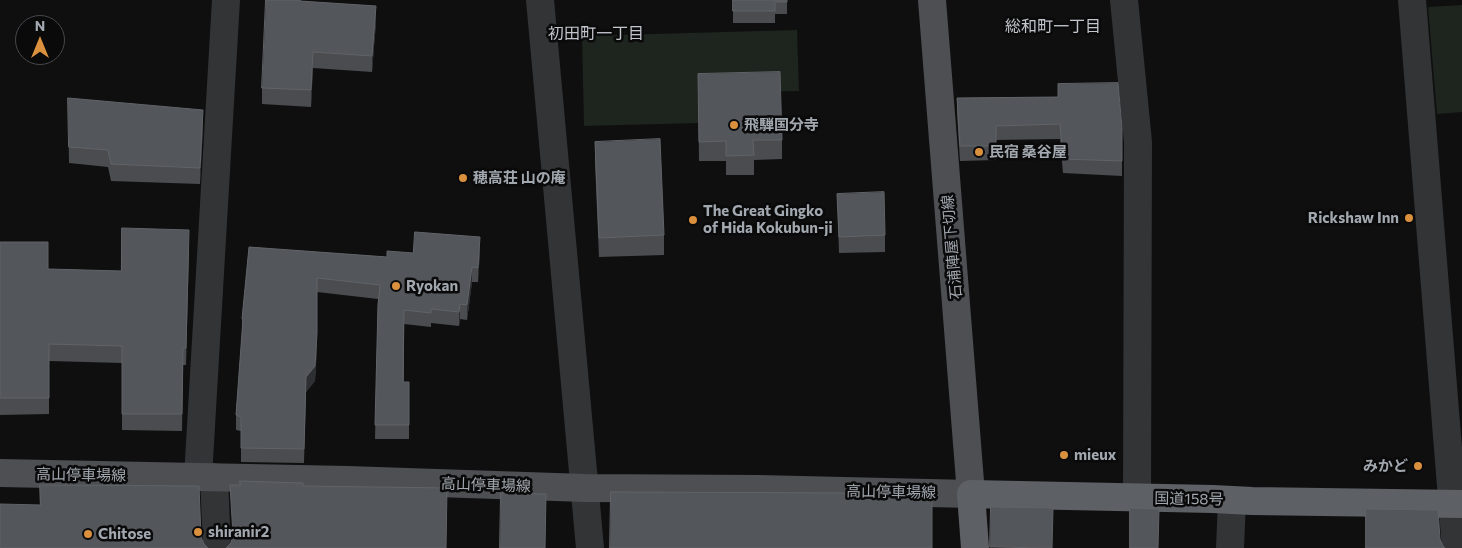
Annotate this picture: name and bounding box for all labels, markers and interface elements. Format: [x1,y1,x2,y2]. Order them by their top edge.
north arrow [15,15,65,65]
text: N [35,17,45,34]
district label: 総和町一丁目 [1005,17,1101,37]
district label: 初田町一丁目 [548,24,644,44]
place label: 飛騨国分寺 [744,116,819,134]
marker: 飛騨国分寺 [728,119,740,131]
place label: 民宿 桑谷屋 [989,143,1067,161]
marker: 民宿 桑谷屋 [973,146,985,158]
place label: 穂高荘 山の庵 [473,169,566,187]
marker: 穂高荘 山の庵 [457,172,469,184]
street label: 石浦陣屋下切線 [938,194,966,300]
place label: The Great Gingko of Hida Kokubun-ji [703,202,833,237]
place label: Rickshaw Inn [1308,209,1399,227]
marker: Rickshaw Inn [1403,212,1415,224]
marker: The Great Gingko of Hida Kokubun-ji [687,214,699,226]
place label: Ryokan [406,277,458,295]
marker: Ryokan [390,280,402,292]
place label: mieux [1074,446,1116,464]
marker: mieux [1058,449,1070,461]
place label: みかど [1363,457,1408,475]
marker: みかど [1412,460,1424,472]
street label: 高山停車場線 [36,465,126,485]
street label: 高山停車場線 [441,474,531,496]
street label: 高山停車場線 [846,482,936,502]
street label: 国道158号 [1154,489,1224,509]
place label: shiranir2 [208,523,269,541]
place label: Chitose [98,525,151,543]
marker: shiranir2 [192,526,204,538]
marker: Chitose [82,528,94,540]

